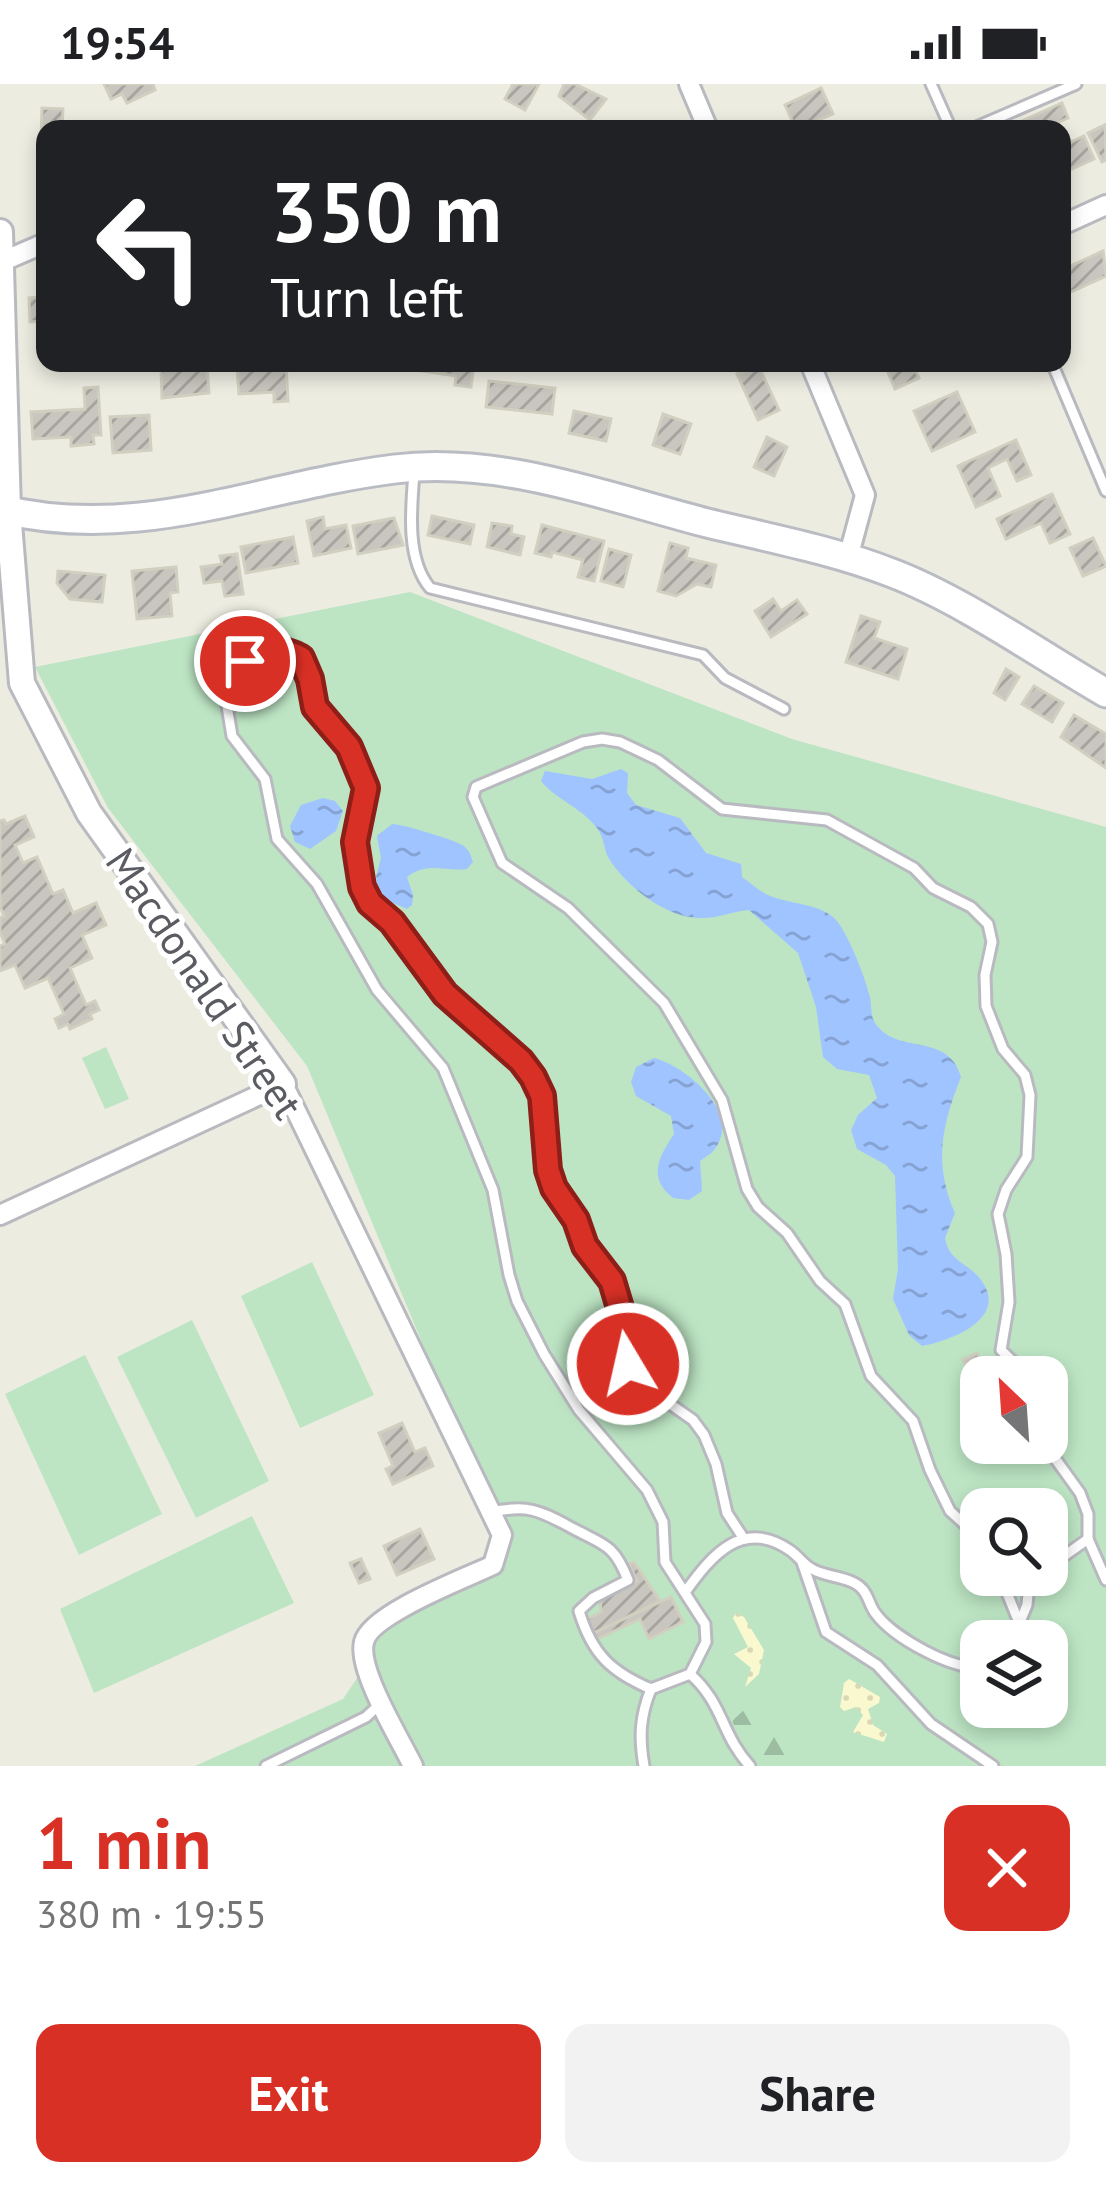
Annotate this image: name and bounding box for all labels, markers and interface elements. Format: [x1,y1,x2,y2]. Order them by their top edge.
text: 19:54 [60,13,174,71]
text: 350 m [270,156,502,265]
icon: left [72,168,228,324]
text: Turn left [270,262,464,332]
pin [194,610,296,712]
icon: arrive [212,628,278,694]
street label: Macdonald Street [94,837,316,1129]
position arrow [565,1301,691,1427]
north arrow [960,1356,1068,1464]
map controls [960,1356,1068,1728]
button: search [960,1488,1068,1596]
button: layers [960,1620,1068,1728]
text: 1 min [36,1796,212,1889]
button: close [944,1805,1070,1931]
text: 380 m · 19:55 [36,1888,267,1939]
button: Exit [36,2024,541,2162]
button: Share [565,2024,1070,2162]

